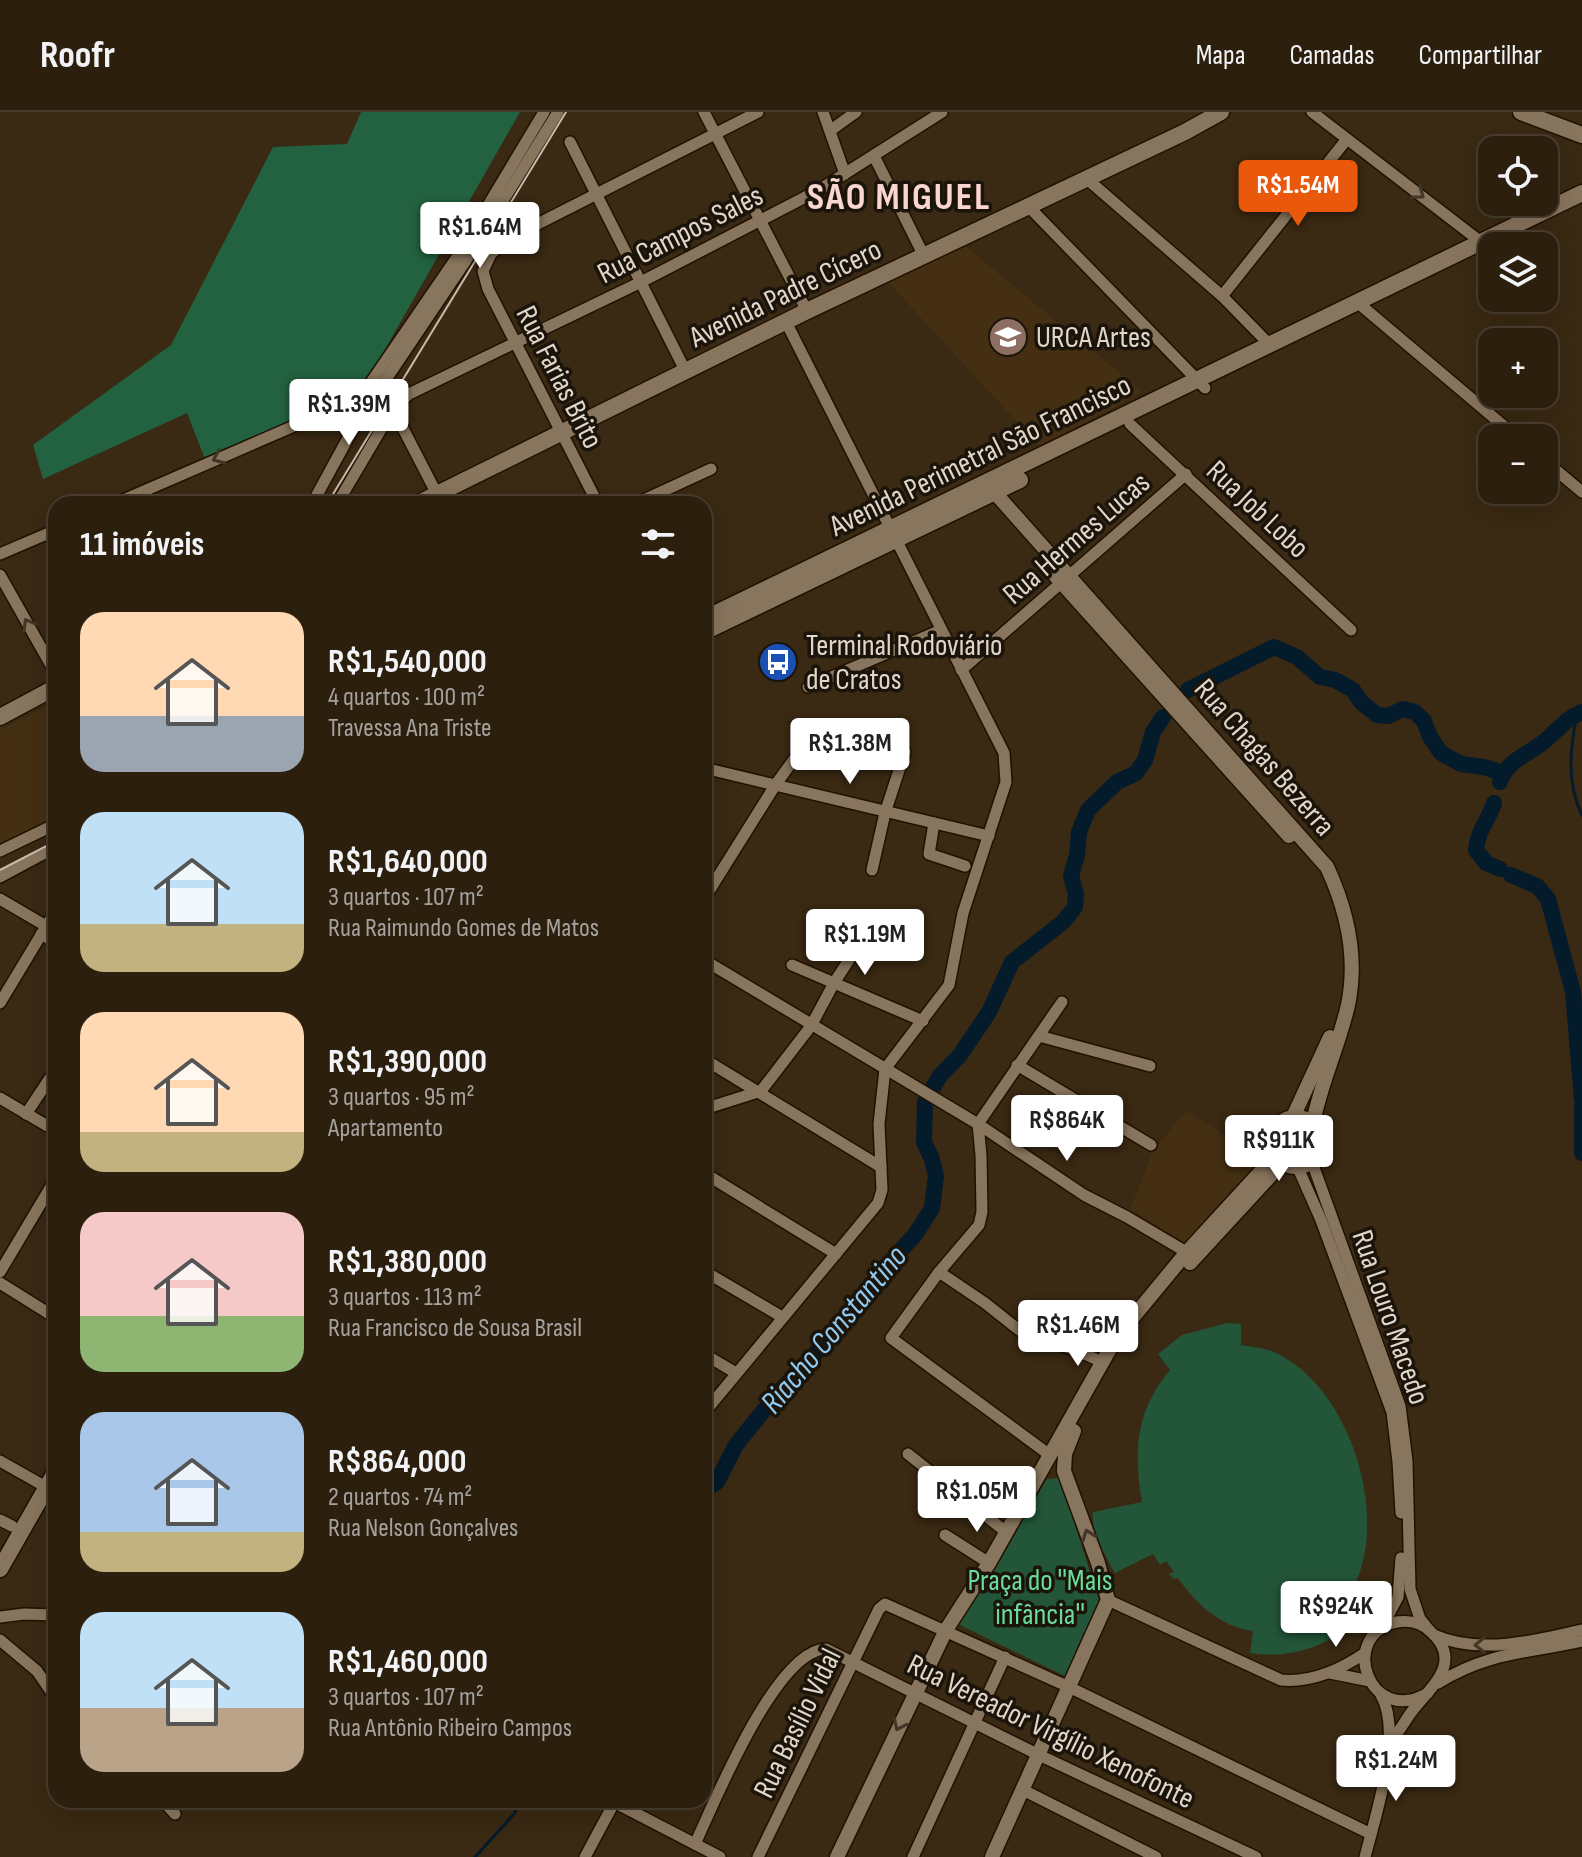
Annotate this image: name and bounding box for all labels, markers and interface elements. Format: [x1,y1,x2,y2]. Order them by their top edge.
text: Roofr [40,33,115,78]
text: Mapa [1196,39,1245,72]
text: Camadas [1289,39,1375,72]
text: Compartilhar [1419,39,1542,72]
map controls [1478,136,1558,504]
button: locate [1478,136,1558,216]
pin: R$1.54M [1224,160,1372,228]
text: R$1.54M [1257,170,1339,201]
district label: SÃO MIGUEL [807,175,991,220]
street label: Rua Campos Sales [592,178,769,292]
one-way arrow [1410,184,1424,198]
pin: R$1.64M [406,202,554,270]
text: R$1.64M [438,212,522,243]
street label: Avenida Padre Cícero [683,232,887,356]
button: layers [1478,232,1558,312]
street label: Rua Farias Brito [508,300,610,455]
school or university icon: URCA Artes [987,316,1029,358]
place label: URCA Artes [1036,320,1151,356]
button: + [1478,328,1558,408]
street label: Avenida Perimetral São Francisco [823,367,1137,545]
pin: R$1.39M [275,379,423,447]
text: R$1.39M [307,389,391,420]
button: − [1478,424,1558,504]
one-way arrow [212,448,226,464]
street label: Rua Job Lobo [1199,453,1316,566]
street label: Rua Hermes Lucas [996,465,1158,612]
icon: filters [636,522,680,566]
text: 11 imóveis [80,524,204,565]
one-way arrow [22,618,38,633]
place label: Terminal Rodoviário de Cratos [806,628,1003,698]
text: R$1,540,000 [328,641,487,682]
bus stop icon: Terminal Rodoviário de Cratos [757,641,799,683]
icon: home [144,644,240,740]
street label: Rua Chagas Bezerra [1186,672,1342,844]
text: 4 quartos · 100 m² [328,682,485,713]
text: Travessa Ana Triste [328,713,492,744]
pin: R$1.38M [776,718,924,786]
text: R$1.38M [808,728,892,759]
text: R$1,640,000 [328,841,488,882]
icon: home [144,844,240,940]
text: 3 quartos · 107 m² [328,882,484,913]
pin: R$1.19M [791,909,939,977]
text: Rua Raimundo Gomes de Matos [328,913,599,944]
text: R$1.19M [824,919,906,950]
text: R$1,390,000 [328,1041,487,1082]
icon: home [144,1044,240,1140]
text: 3 quartos · 95 m² [328,1082,475,1113]
pin: R$864K [1002,1095,1132,1163]
text: R$864K [1029,1105,1105,1136]
text: Apartamento [328,1113,443,1144]
pin: R$911K [1214,1115,1344,1183]
text: R$911K [1243,1125,1315,1156]
street label: Rua Louro Macedo [1343,1225,1437,1409]
water label: Riacho Constantino [753,1238,916,1422]
text: R$1,380,000 [328,1241,487,1282]
icon: home [144,1244,240,1340]
text: 3 quartos · 113 m² [328,1282,482,1313]
pin: R$1.46M [1004,1300,1152,1368]
text: R$1.46M [1036,1310,1120,1341]
text: Rua Francisco de Sousa Brasil [328,1313,582,1344]
text: R$864,000 [328,1441,466,1482]
icon: home [144,1444,240,1540]
pin: R$1.05M [903,1466,1051,1534]
text: R$1.05M [936,1476,1018,1507]
text: 2 quartos · 74 m² [328,1482,472,1513]
text: Rua Nelson Gonçalves [328,1513,518,1544]
one-way arrow [1082,1529,1098,1543]
park label: Praça do ''Mais infância'' [967,1563,1113,1633]
pin: R$924K [1271,1581,1401,1649]
text: R$924K [1299,1591,1373,1622]
one-way arrow [1473,1636,1486,1653]
text: R$1,460,000 [328,1641,488,1682]
street label: Rua Basílio Vidal [746,1643,850,1804]
icon: home [144,1644,240,1740]
street label: Rua Vereador Virgílio Xenofonte [901,1647,1200,1817]
text: 3 quartos · 107 m² [328,1682,484,1713]
text: Rua Antônio Ribeiro Campos [328,1713,572,1744]
one-way arrow [893,1717,909,1731]
pin: R$1.24M [1322,1735,1470,1803]
text: R$1.24M [1354,1745,1438,1776]

